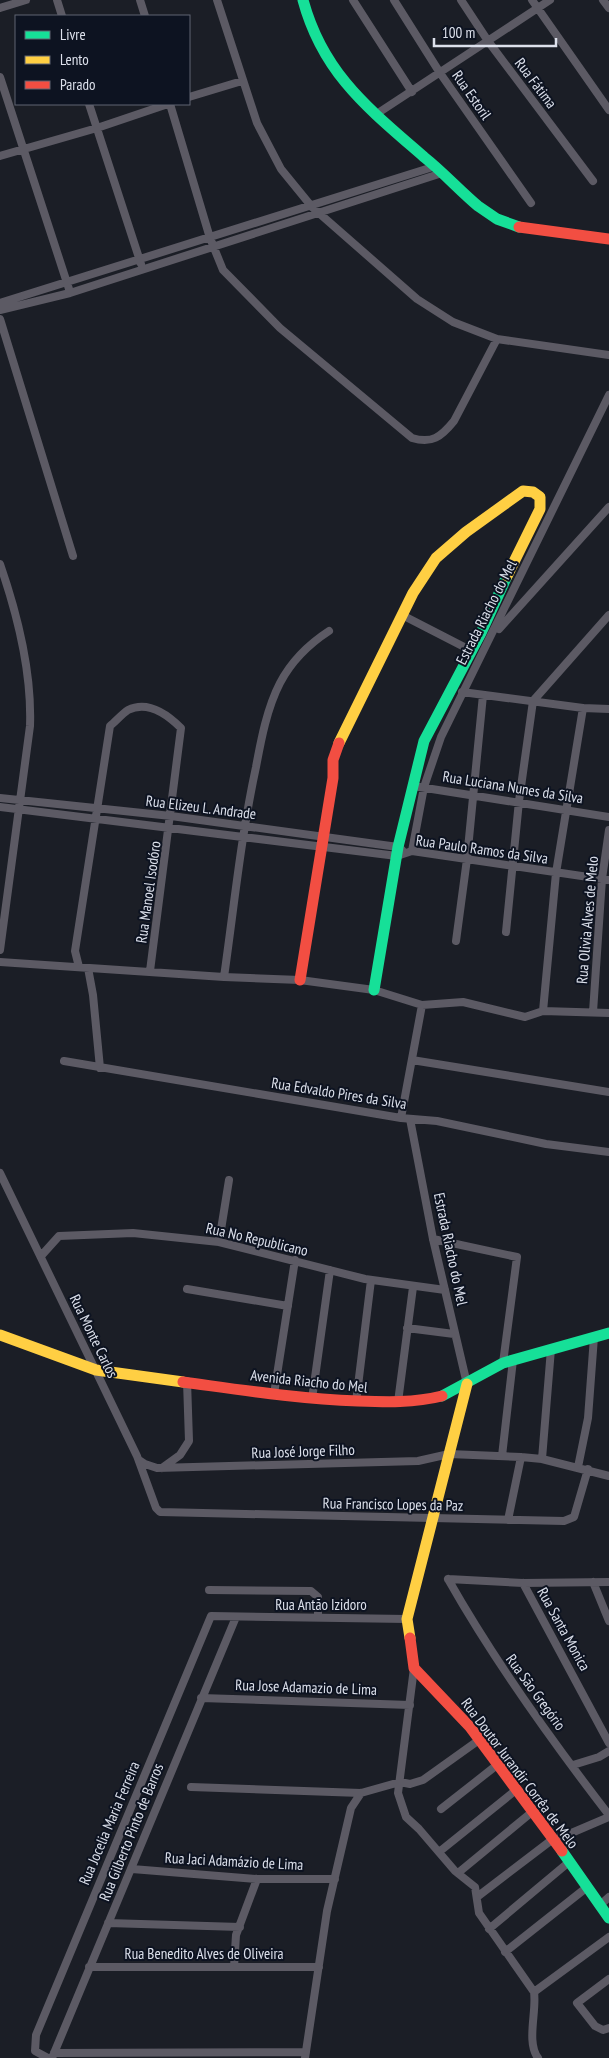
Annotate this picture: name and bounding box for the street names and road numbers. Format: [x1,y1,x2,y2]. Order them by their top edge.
street label: Rua Fátima [511,54,561,112]
street label: Rua Estoril [448,67,496,124]
street label: Estrada Riacho do Mel [451,556,521,667]
street label: Rua Luciana Nunes da Silva [441,767,585,807]
street label: Rua Elizeu L. Andrade [145,791,257,823]
street label: Rua Paulo Ramos da Silva [415,830,549,868]
street label: Rua Manoel Isodóro [131,840,165,944]
street label: Rua Olivia Alves de Melo [572,855,602,985]
street label: Rua Edvaldo Pires da Silva [270,1073,408,1113]
street label: Estrada Riacho do Mel [430,1191,472,1308]
street label: Rua No Republicano [204,1218,310,1260]
street label: Rua Monte Carlos [66,1291,122,1381]
street label: Avenida Riacho do Mel [250,1365,369,1397]
street label: Rua José Jorge Filho [251,1440,355,1462]
street label: Rua Francisco Lopes da Paz [323,1493,463,1515]
street label: Rua Santa Monica [533,1584,595,1674]
street label: Rua Antão Izidoro [275,1595,367,1614]
street label: Rua São Gregório [502,1650,570,1734]
street label: Rua Jose Adamazio de Lima [235,1675,377,1699]
street label: Rua Doutor Jurandir Corrêa de Melo [457,1694,583,1852]
street label: Rua Jocelia Maria Ferreira [74,1758,144,1888]
street label: Rua Gilberto Pinto de Barros [95,1760,167,1904]
street label: Rua Jaci Adamázio de Lima [164,1848,304,1874]
street label: Rua Benedito Alves de Oliveira [124,1944,284,1963]

